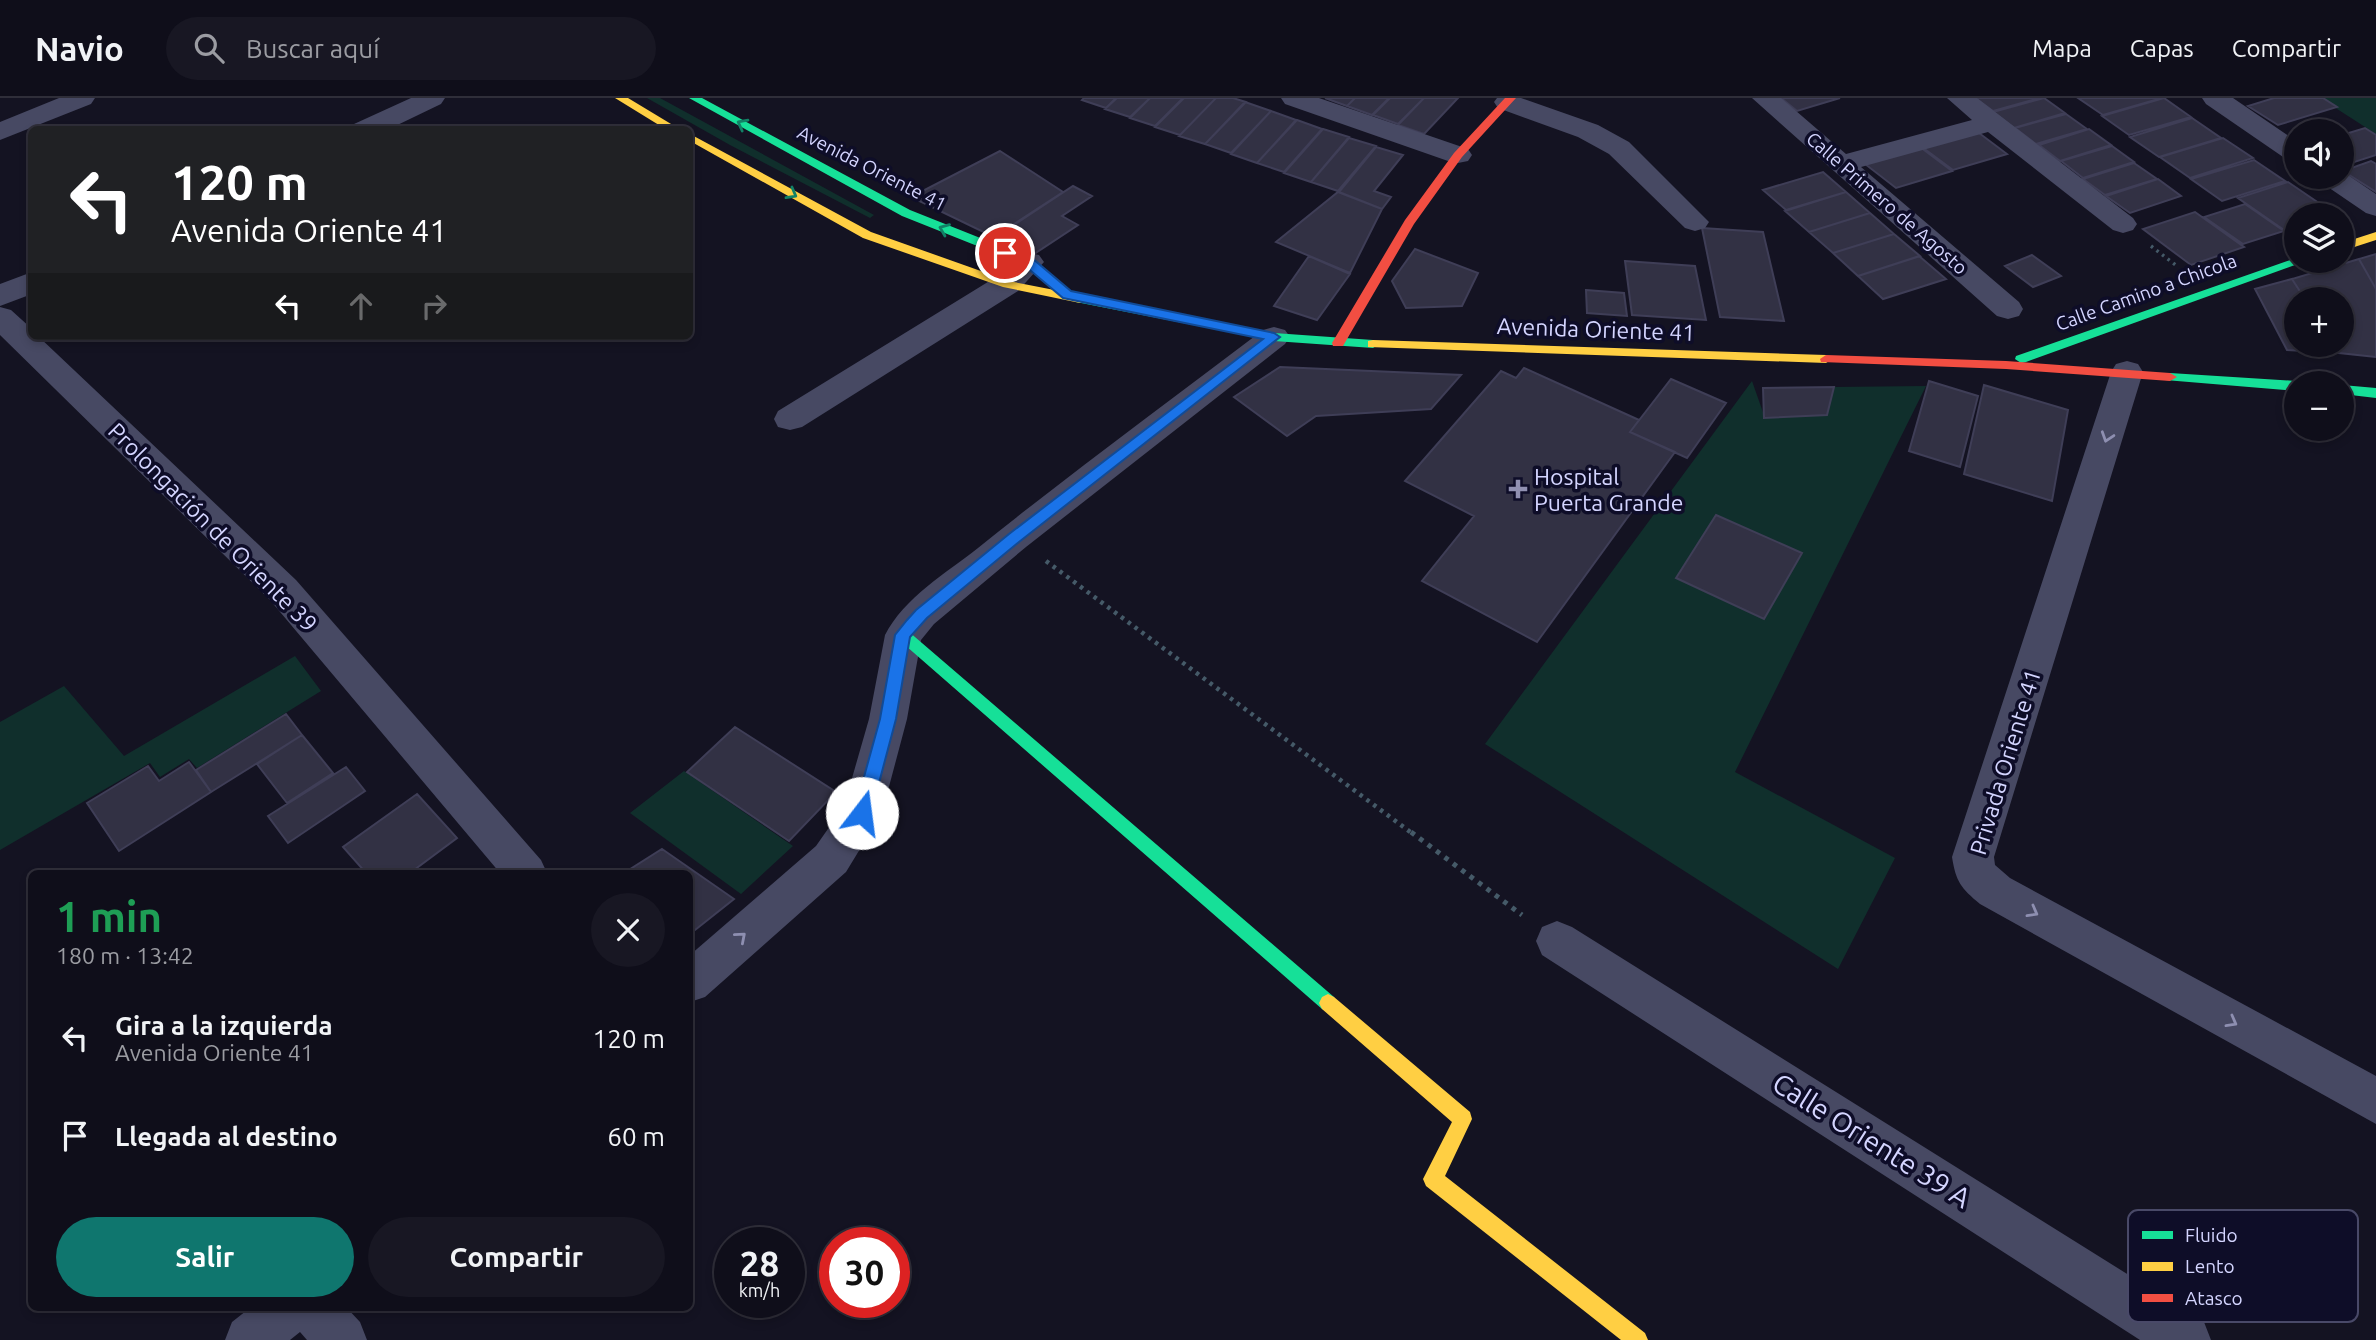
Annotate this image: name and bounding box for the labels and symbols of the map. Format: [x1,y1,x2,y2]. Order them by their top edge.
one-way arrow [737,119,749,132]
street label: Avenida Oriente 41 [794,121,950,215]
street label: Calle Primero de Agosto [1802,127,1972,279]
one-way arrow [785,186,797,199]
one-way arrow [938,223,950,237]
pin [975,223,1035,283]
street label: Calle Camino a Chicola [2053,249,2239,335]
street label: Avenida Oriente 41 [1496,313,1696,345]
street label: Prolongación de Oriente 39 [104,418,322,636]
one-way arrow [2100,431,2115,443]
place label: Hospital Puerta Grande [1534,464,1683,515]
marker: Hospital Puerta Grande [1508,479,1528,499]
street label: Privada Oriente 41 [1965,666,2045,858]
position arrow [825,776,899,850]
one-way arrow [2026,903,2038,917]
one-way arrow [733,933,746,945]
one-way arrow [2225,1014,2238,1027]
street label: Calle Oriente 39 A [1767,1067,1977,1213]
legend [2128,1210,2358,1322]
text: Fluido [2185,1224,2238,1246]
speed limit sign: 30 [819,1227,910,1318]
text: Lento [2185,1255,2235,1277]
text: Atasco [2185,1287,2243,1309]

